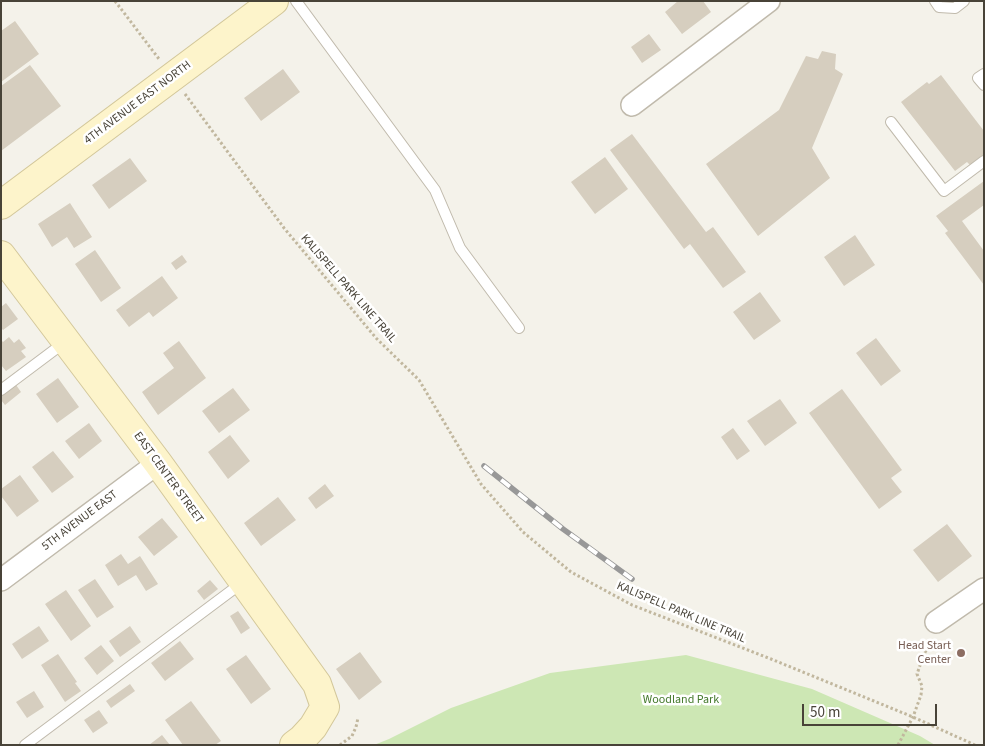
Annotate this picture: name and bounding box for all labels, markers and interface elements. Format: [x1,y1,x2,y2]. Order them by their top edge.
street label: 4TH AVENUE EAST NORTH [82,58,194,148]
street label: KALISPELL PARK LINE TRAIL [297,232,399,346]
street label: EAST CENTER STREET [130,430,206,526]
street label: 5TH AVENUE EAST [39,488,121,554]
street label: KALISPELL PARK LINE TRAIL [614,579,748,647]
place label: Head Start Center [898,639,951,667]
marker: Head Start Center [955,647,967,659]
park label: Woodland Park [643,693,719,707]
scale bar [805,694,940,726]
text: 50 m [810,702,840,723]

